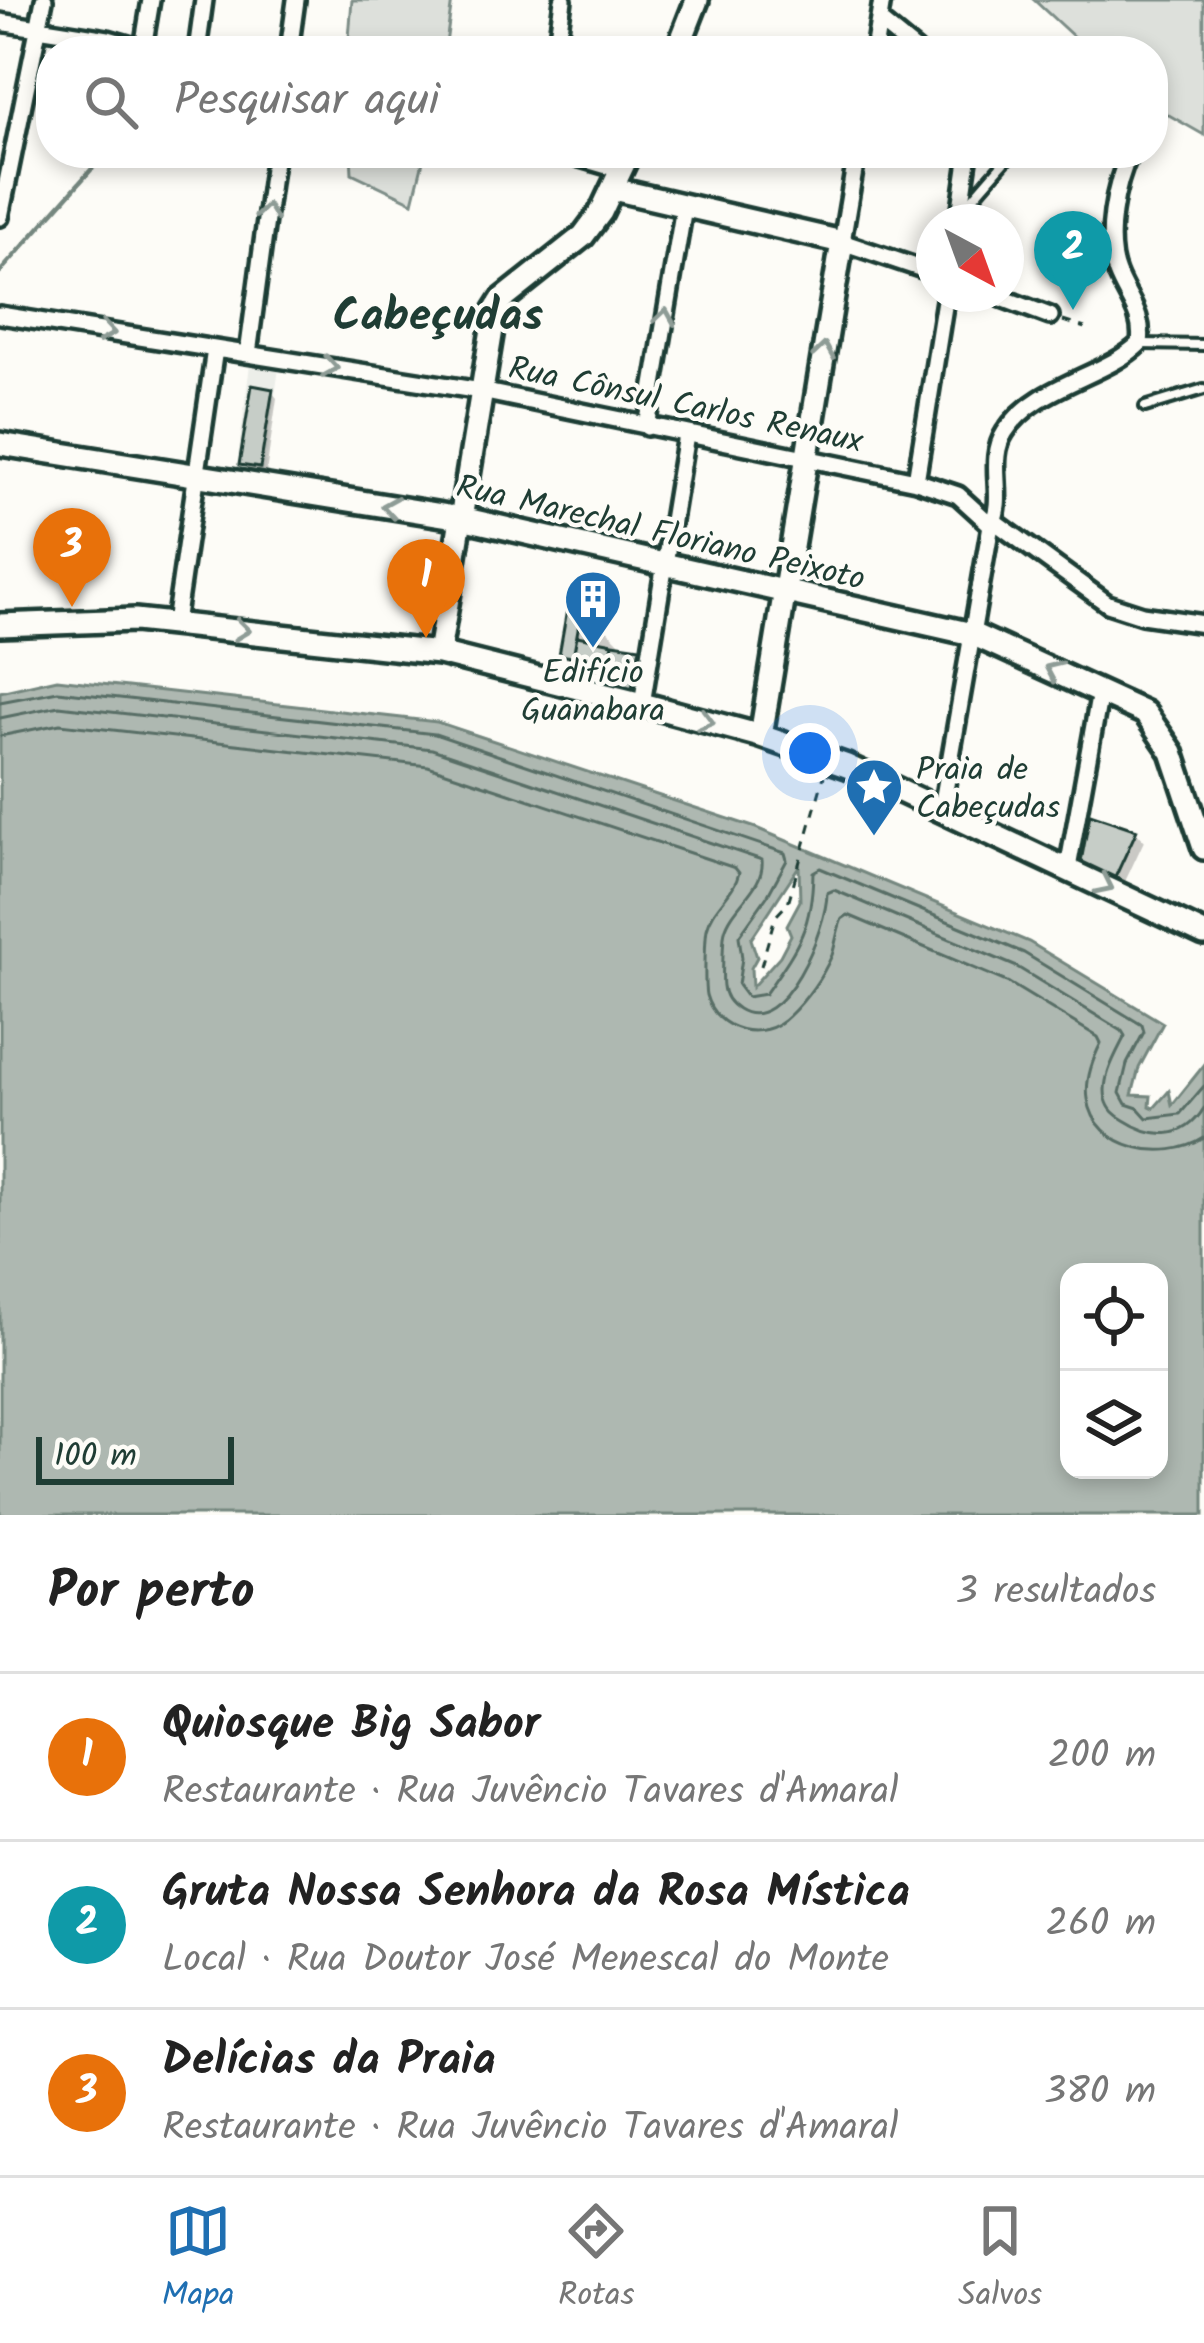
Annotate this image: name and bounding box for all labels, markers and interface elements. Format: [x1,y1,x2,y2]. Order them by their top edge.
search box [36,36,1168,168]
text: Pesquisar aqui [174,66,440,138]
icon: search [78,69,144,135]
one-way arrow [253,202,279,222]
north arrow [916,204,1024,312]
pin: 2 [1034,211,1112,310]
district label: Cabeçudas [333,282,543,354]
one-way arrow [651,307,677,327]
one-way arrow [98,318,117,344]
one-way arrow [810,341,836,360]
street label: Rua Cônsul Carlos Renaux [503,343,868,470]
one-way arrow [320,354,340,379]
street label: Rua Marechal Floriano Peixoto [451,462,870,607]
one-way arrow [380,495,400,521]
pin: 3 [33,508,111,607]
pin: 1 [387,539,465,638]
building icon: Edifício Guanabara [562,568,624,650]
one-way arrow [232,617,252,643]
place label: Edifício Guanabara [521,648,665,739]
one-way arrow [1043,661,1065,685]
one-way arrow [696,707,716,732]
your location [780,723,840,783]
place label: Praia de Cabeçudas [916,745,1060,836]
place icon: Praia de Cabeçudas [843,756,905,838]
one-way arrow [1093,871,1114,895]
map controls [1060,1263,1168,1479]
button: locate [1060,1263,1168,1371]
button: layers [1060,1371,1168,1479]
scale bar [36,1431,234,1484]
text: 100 m [54,1431,137,1484]
text: Por perto [48,1553,254,1634]
text: 3 resultados [956,1562,1156,1624]
text: Quiosque Big Sabor [162,1690,540,1762]
text: 1 [81,1726,93,1788]
text: 200 m [1048,1726,1156,1788]
text: Restaurante · Rua Juvêncio Tavares d'Amaral [162,1762,899,1824]
text: Gruta Nossa Senhora da Rosa Mística [162,1858,910,1930]
text: 2 [76,1894,98,1956]
text: 260 m [1045,1894,1156,1956]
text: Local · Rua Doutor José Menescal do Monte [162,1930,889,1992]
text: Delícias da Praia [162,2026,496,2098]
text: 3 [76,2062,98,2124]
text: 380 m [1044,2062,1156,2124]
text: Restaurante · Rua Juvêncio Tavares d'Amaral [162,2098,899,2160]
tab: Mapa [162,2198,235,2323]
tab: Rotas [558,2198,635,2323]
tab: Salvos [958,2198,1042,2323]

